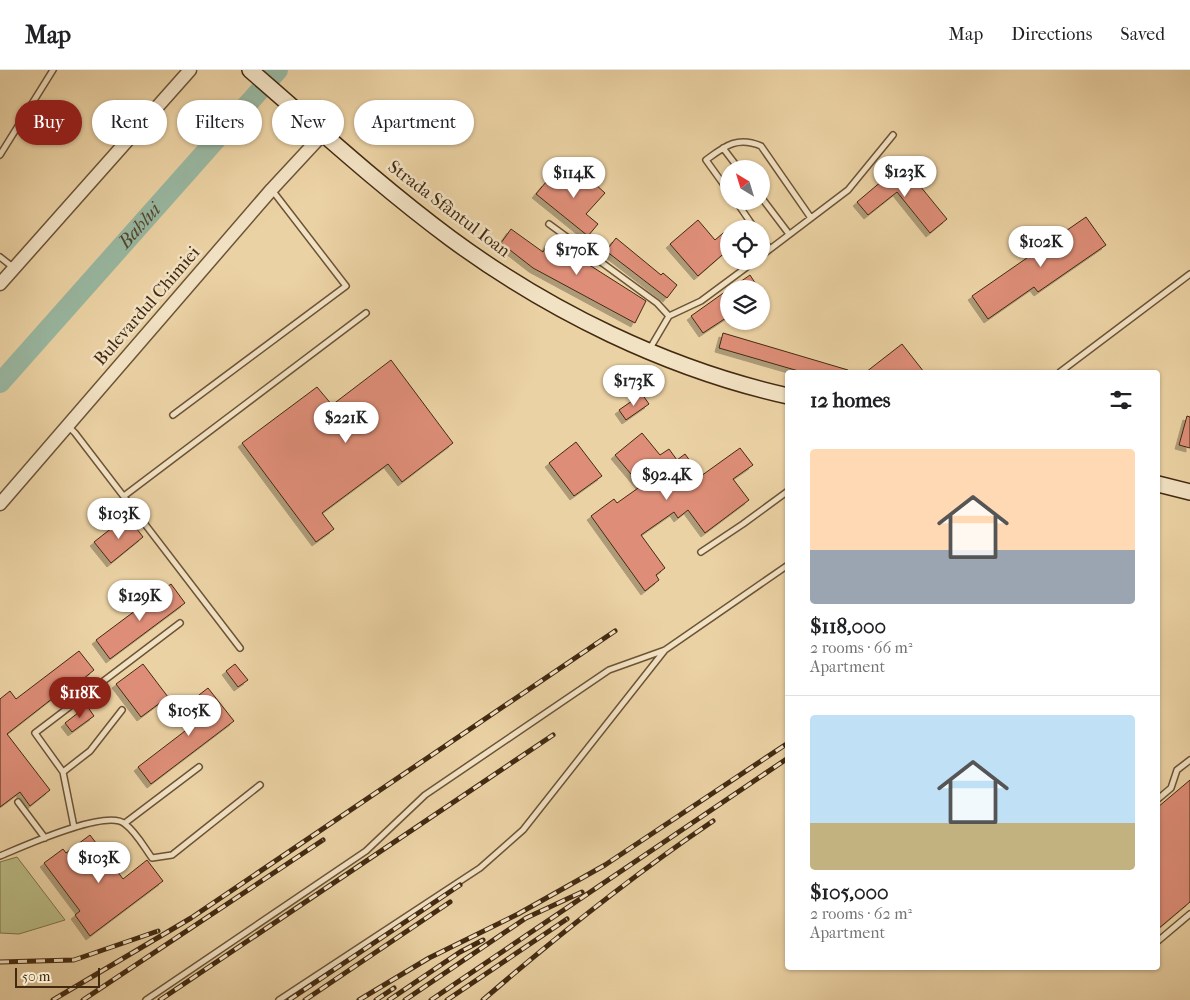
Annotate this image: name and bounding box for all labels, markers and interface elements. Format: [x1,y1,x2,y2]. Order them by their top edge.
text: Map [25,21,71,49]
text: Map [949,24,983,45]
text: Directions [1011,24,1092,45]
text: Saved [1120,24,1165,45]
chip: Buy [15,100,82,145]
chip: Rent [92,100,167,145]
chip: Filters [177,100,262,145]
chip: New [272,100,344,145]
chip: Apartment [354,100,474,145]
street label: Strada Sfântul Ioan [384,156,515,262]
pin: $114K [539,156,609,199]
pin: $123K [870,156,940,198]
north arrow [720,160,770,210]
map controls [720,160,770,330]
text: $123K [885,162,925,181]
text: $114K [553,163,595,182]
water label: Bahlui [113,198,166,254]
button: locate [720,220,770,270]
pin: $102K [1006,226,1076,268]
text: $102K [1019,232,1063,251]
pin: $170K [542,234,612,276]
text: $170K [556,240,598,259]
street label: Bulevardul Chimiei [90,242,205,370]
button: layers [720,280,770,330]
pin: $173K [599,364,669,407]
text: $173K [614,371,654,390]
icon: filters [1107,386,1135,414]
text: 12 homes [810,388,891,412]
pin: $221K [311,402,381,444]
text: $221K [325,408,367,427]
pin: $92.4K [626,458,708,501]
text: $92.4K [642,465,692,484]
icon: home [928,482,1018,572]
pin: $103K [84,498,154,540]
text: $103K [98,504,140,523]
pin: $129K [105,580,175,622]
text: $129K [119,586,161,605]
text: $118,000 [810,614,886,638]
text: 2 rooms · 66 m² [810,638,912,657]
text: Apartment [810,657,885,676]
pin: $118K [45,676,115,719]
text: $118K [60,683,100,702]
pin: $105K [154,694,224,737]
text: $105K [168,701,210,720]
icon: home [928,747,1018,837]
pin: $103K [64,842,134,884]
text: $103K [78,848,120,867]
text: $105,000 [810,880,889,904]
text: 2 rooms · 62 m² [810,904,912,923]
text: Apartment [810,923,885,942]
scale bar [15,965,100,988]
text: 50 m [22,968,50,985]

